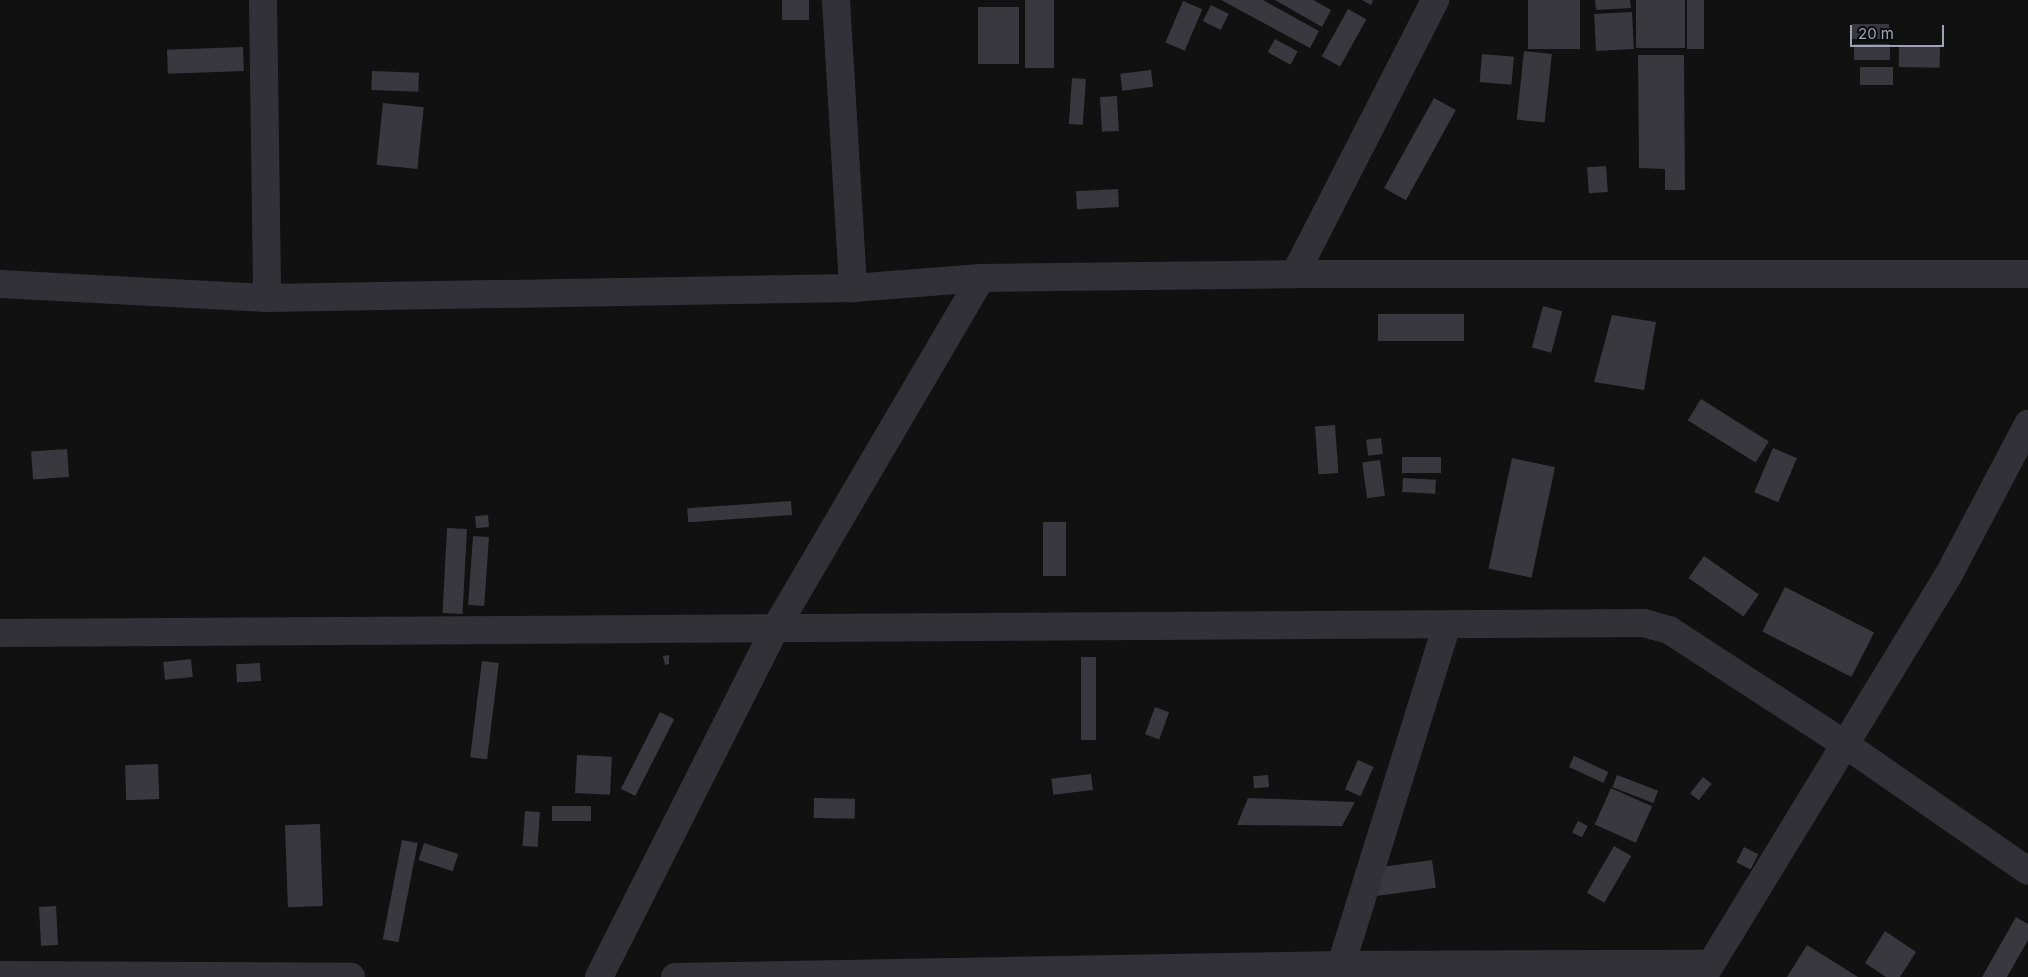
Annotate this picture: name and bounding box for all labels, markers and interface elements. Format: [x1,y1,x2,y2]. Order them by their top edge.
scale bar [1853,15,1947,47]
text: 20 m [1858,24,1894,43]

